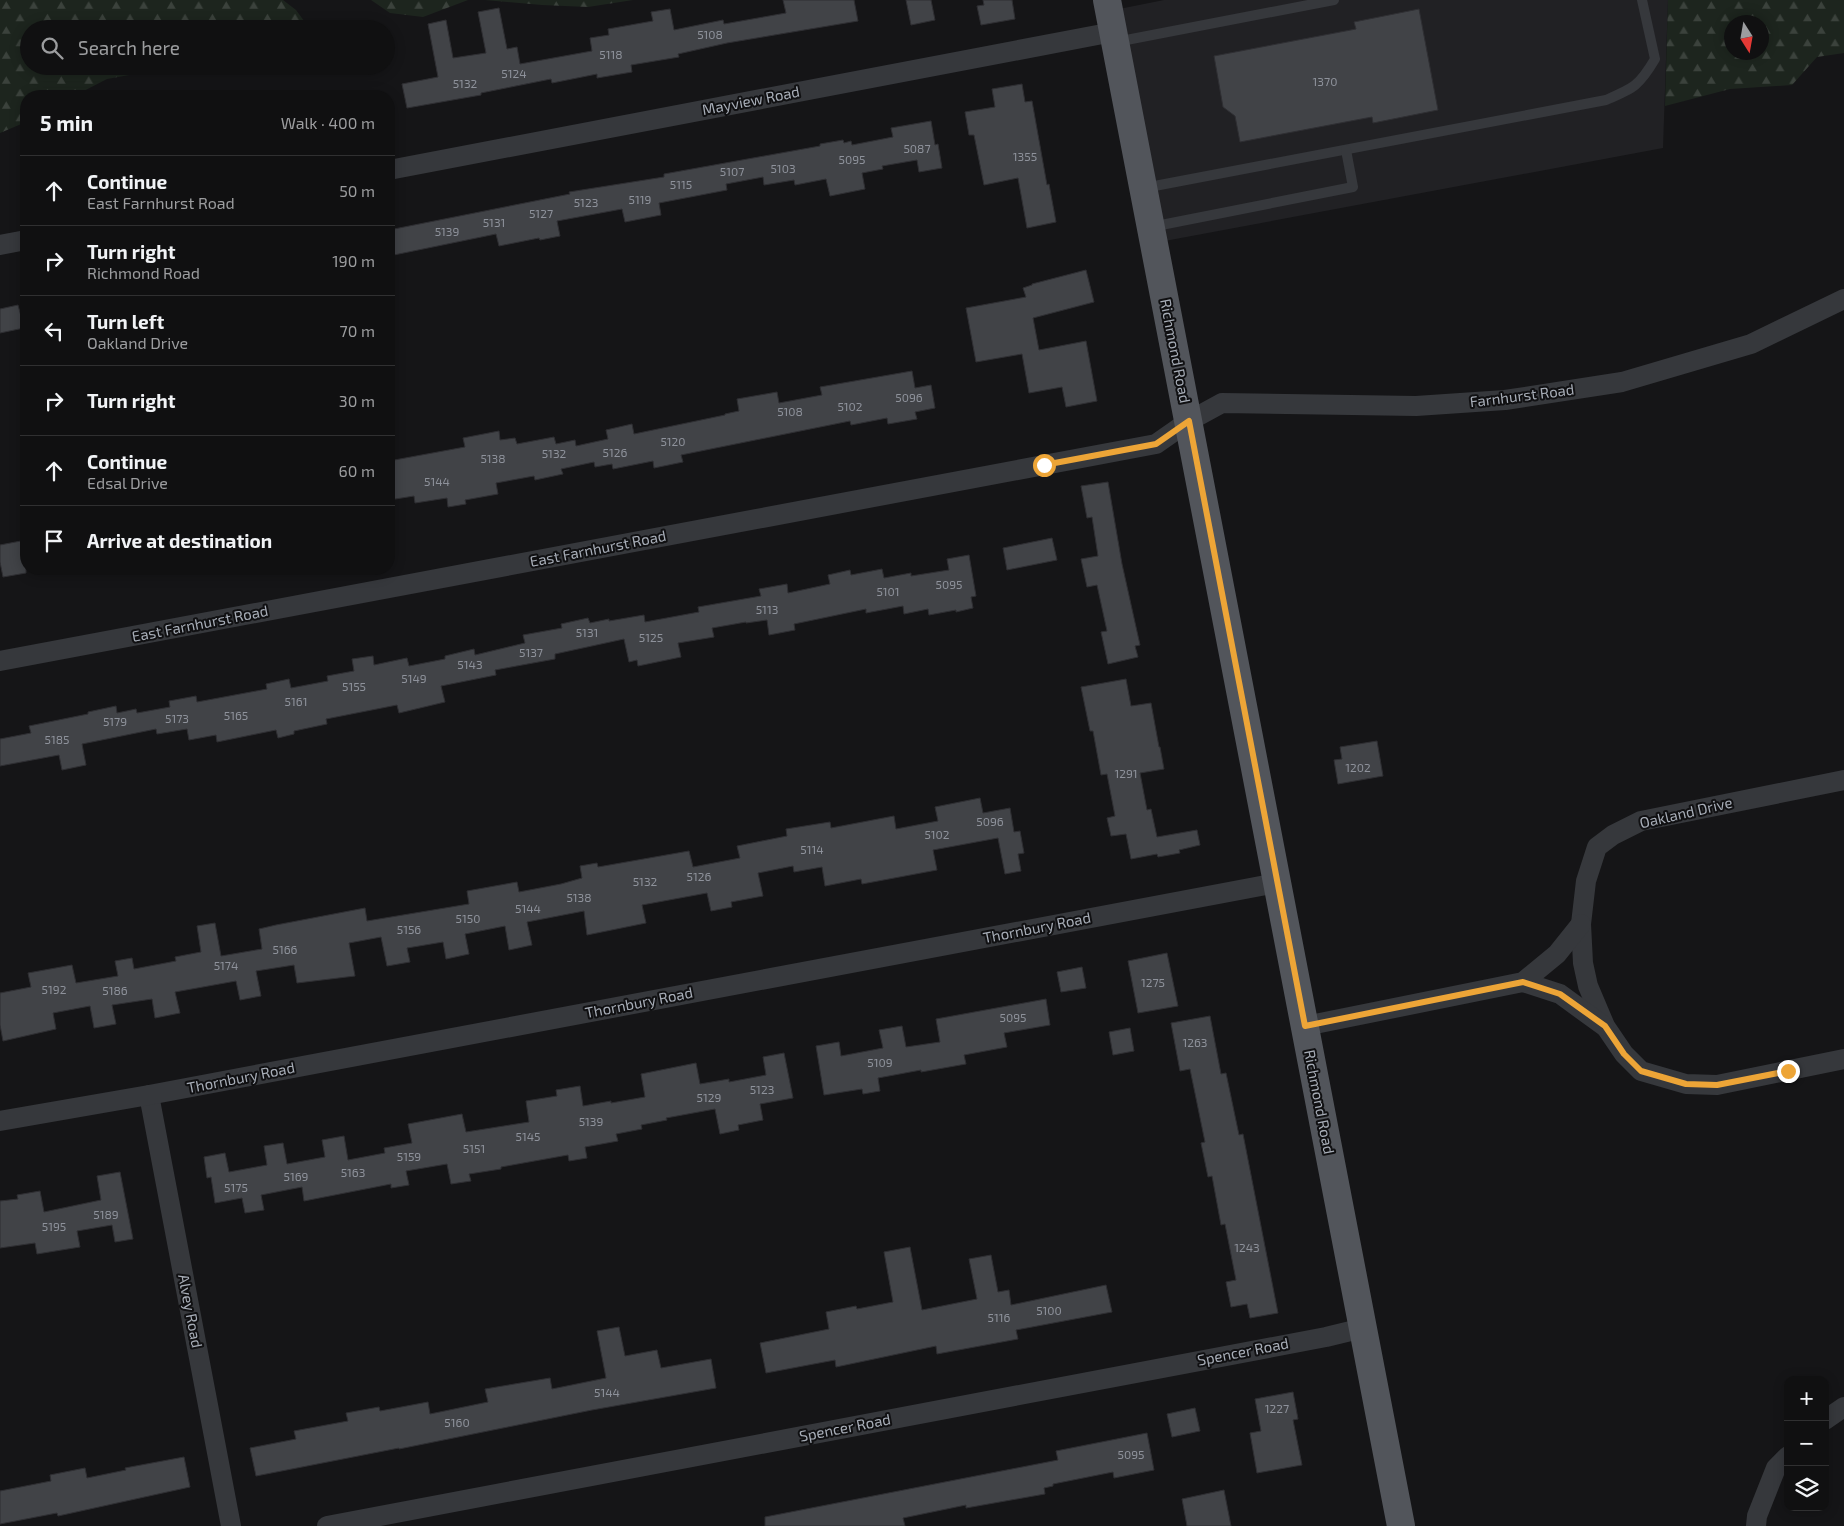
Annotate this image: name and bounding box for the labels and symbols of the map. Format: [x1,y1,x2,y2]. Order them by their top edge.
north arrow [1724,15,1769,60]
house number: 5108 [697,27,723,41]
house number: 5118 [599,47,623,61]
house number: 5124 [501,66,527,80]
house number: 1370 [1313,74,1337,88]
house number: 5132 [453,76,478,90]
street label: Mayview Road [700,82,801,118]
house number: 5087 [903,141,931,155]
house number: 1355 [1013,149,1037,163]
house number: 5095 [839,152,865,166]
house number: 5103 [770,161,796,175]
house number: 5107 [720,164,744,178]
house number: 5115 [670,177,692,191]
house number: 5119 [629,192,652,206]
house number: 5123 [574,195,598,209]
house number: 5127 [529,206,553,220]
house number: 5131 [483,215,505,229]
house number: 5139 [435,224,460,238]
street label: Richmond Road [1157,297,1195,405]
street label: Farnhurst Road [1469,380,1575,410]
house number: 5096 [895,390,923,404]
house number: 5102 [837,399,863,413]
house number: 5108 [777,404,803,418]
house number: 5120 [660,434,686,448]
house number: 5126 [603,445,628,459]
house number: 5132 [542,446,567,460]
house number: 5138 [480,451,506,465]
route start [1033,454,1056,477]
house number: 5144 [424,474,450,488]
street label: East Farnhurst Road [528,526,668,570]
house number: 5095 [936,577,962,591]
house number: 5101 [876,584,900,598]
street label: East Farnhurst Road [130,601,270,645]
house number: 5113 [756,602,778,616]
house number: 5131 [576,625,598,639]
house number: 5125 [639,630,663,644]
house number: 5137 [519,645,543,659]
house number: 5143 [457,657,483,671]
house number: 5149 [401,671,427,685]
house number: 5155 [342,679,366,693]
house number: 5161 [285,694,307,708]
house number: 5165 [224,708,248,722]
house number: 5173 [165,711,189,725]
house number: 5179 [103,714,127,728]
house number: 5185 [45,732,69,746]
house number: 1202 [1345,760,1371,774]
house number: 1291 [1114,766,1138,780]
street label: Oakland Drive [1638,793,1734,831]
house number: 5096 [976,814,1004,828]
house number: 5102 [924,827,950,841]
house number: 5114 [800,842,824,856]
house number: 5126 [687,869,712,883]
house number: 5132 [633,874,658,888]
house number: 5138 [566,890,592,904]
house number: 5144 [515,901,541,915]
street label: Thornbury Road [981,908,1092,946]
house number: 5150 [456,911,480,925]
house number: 5156 [397,922,421,936]
house number: 5166 [273,942,298,956]
house number: 5174 [214,958,238,972]
house number: 1275 [1141,975,1165,989]
house number: 5192 [42,982,67,996]
house number: 5186 [102,983,128,997]
street label: Thornbury Road [583,983,694,1021]
house number: 5095 [1000,1010,1026,1024]
house number: 1263 [1182,1035,1208,1049]
street label: Richmond Road [1301,1048,1339,1156]
house number: 5109 [867,1055,893,1069]
street label: Thornbury Road [185,1058,296,1096]
route end [1777,1060,1800,1083]
house number: 5123 [750,1082,774,1096]
house number: 5129 [697,1090,722,1104]
house number: 5139 [579,1114,604,1128]
house number: 5145 [515,1129,541,1143]
house number: 5151 [463,1141,485,1155]
house number: 5159 [397,1149,421,1163]
house number: 5163 [341,1165,365,1179]
house number: 5169 [284,1169,309,1183]
house number: 5175 [224,1180,248,1194]
house number: 5189 [93,1207,119,1221]
house number: 5195 [42,1219,66,1233]
house number: 1243 [1234,1240,1260,1254]
street label: Alvey Road [175,1272,207,1349]
house number: 5100 [1036,1303,1062,1317]
house number: 5116 [988,1310,1011,1324]
street label: Spencer Road [1196,1333,1290,1369]
house number: 5144 [594,1385,620,1399]
house number: 1227 [1265,1401,1289,1415]
street label: Spencer Road [798,1409,892,1445]
house number: 5160 [444,1415,470,1429]
house number: 5095 [1118,1447,1144,1461]

